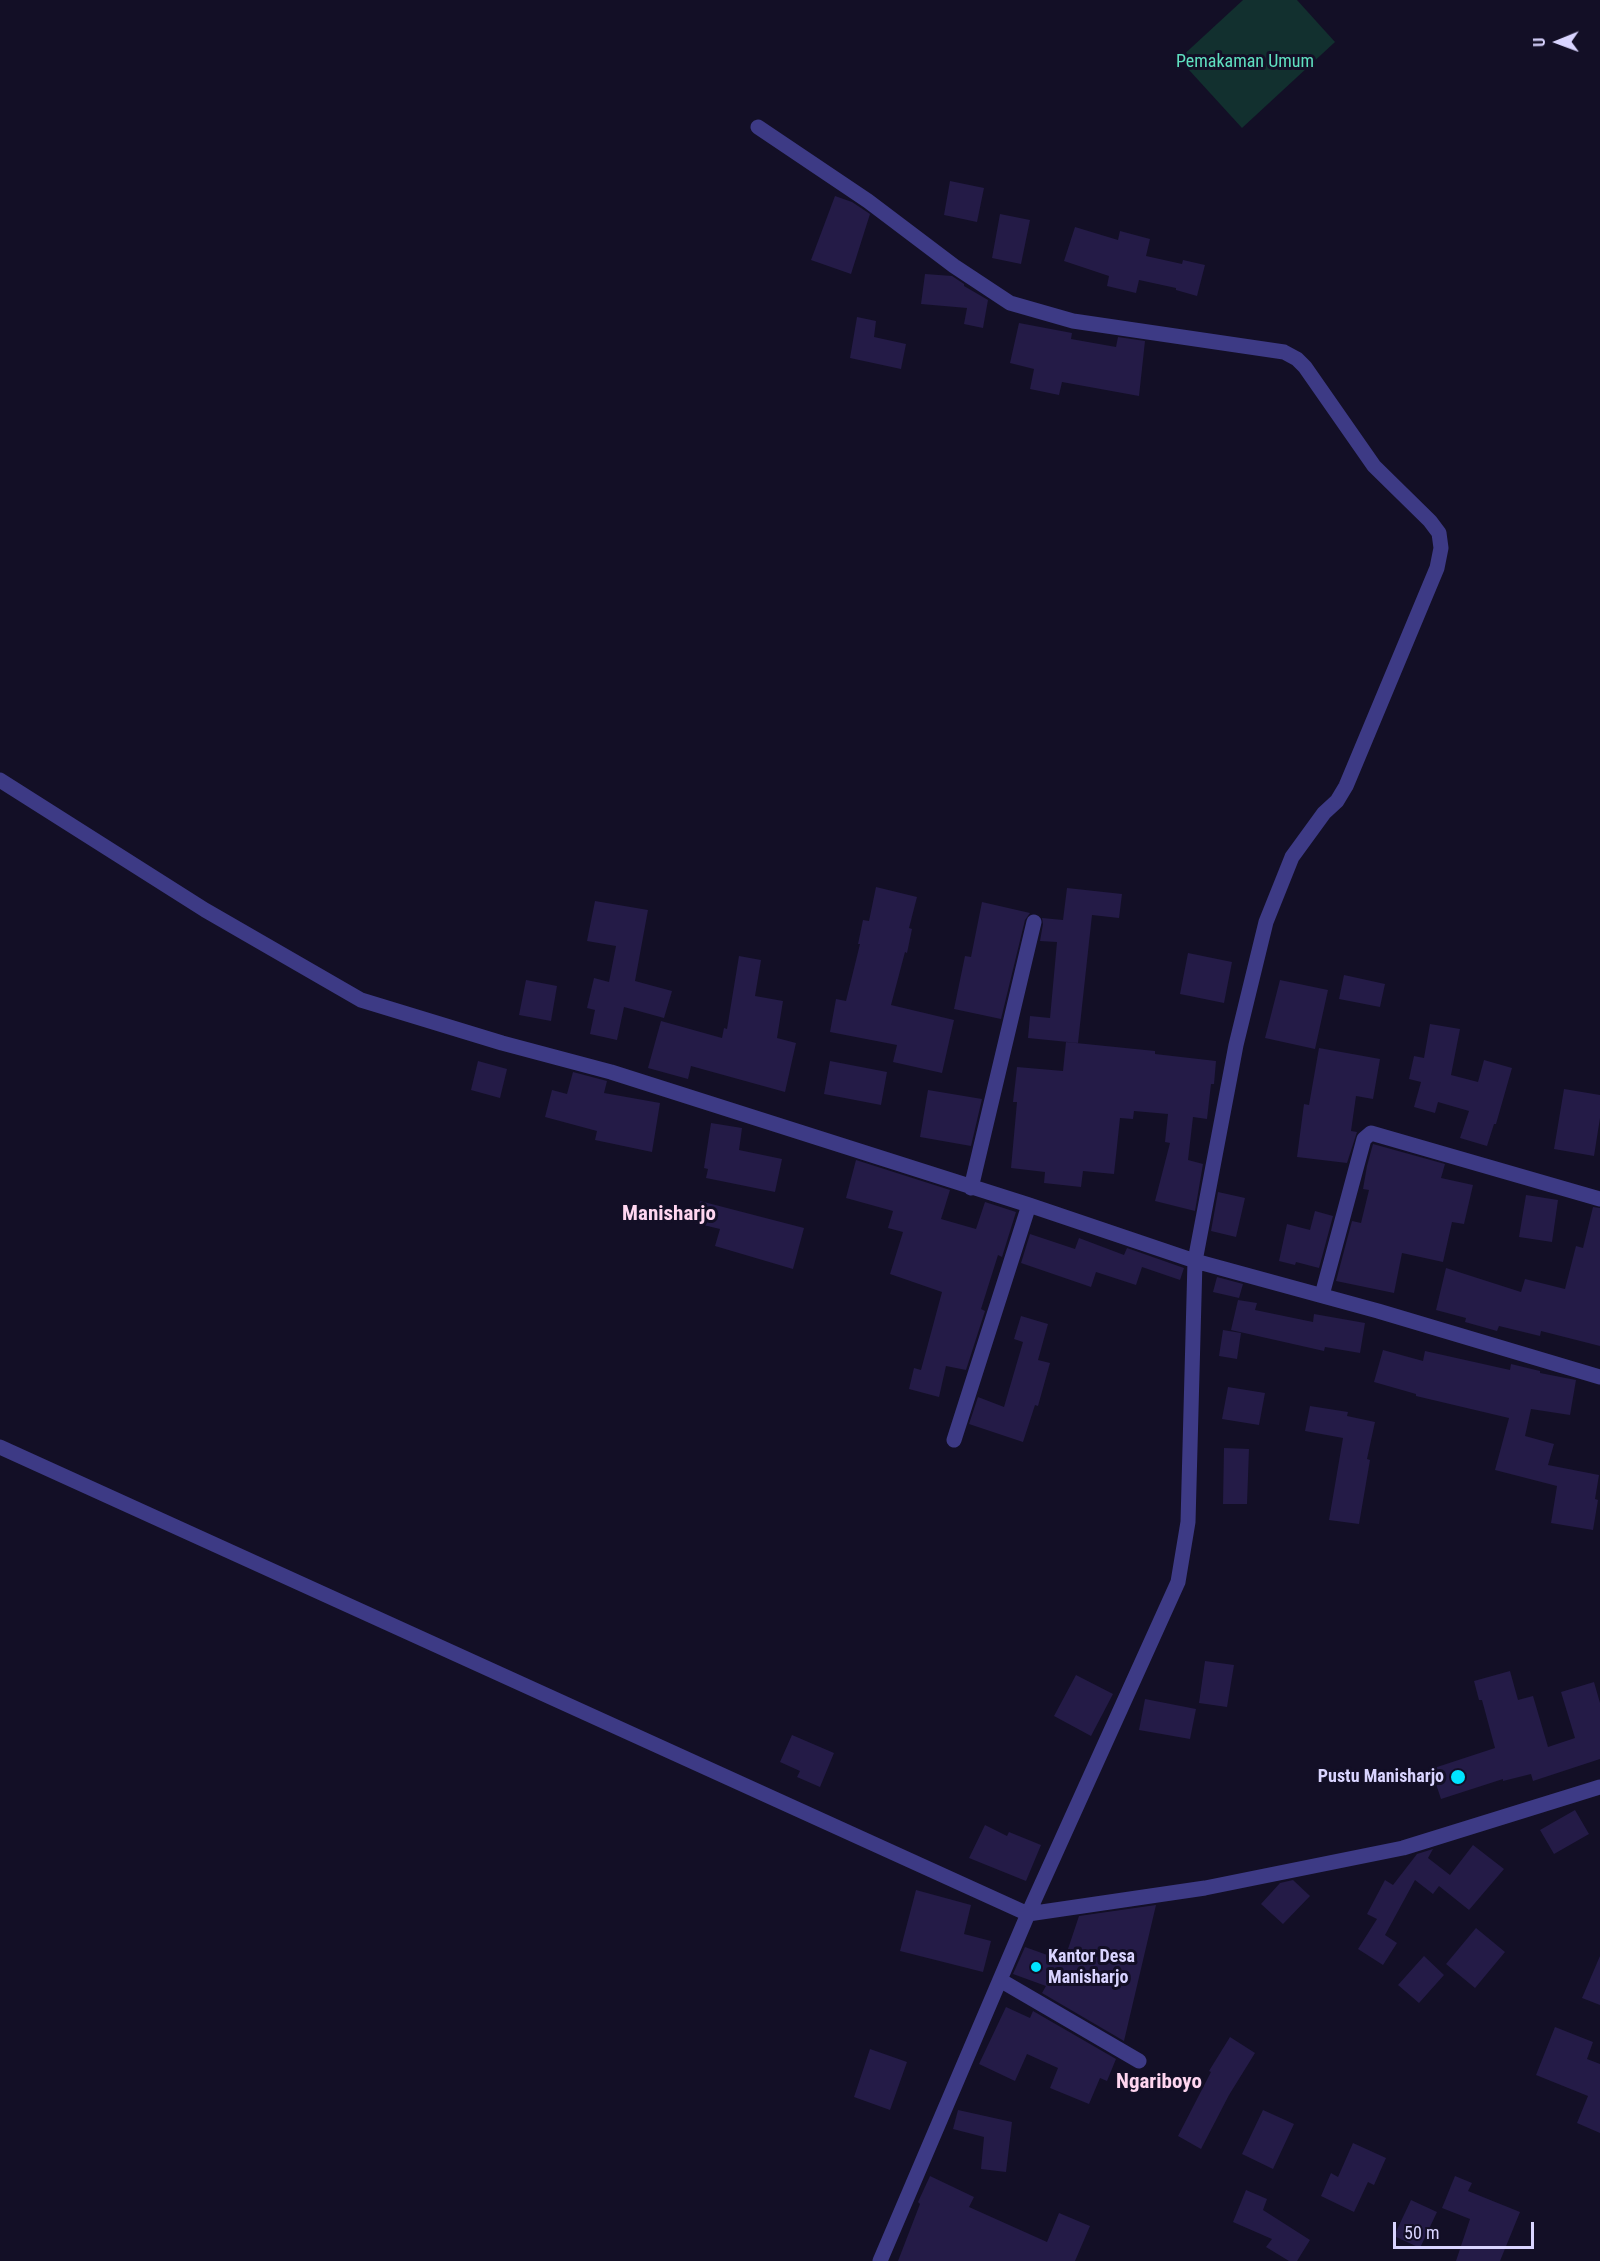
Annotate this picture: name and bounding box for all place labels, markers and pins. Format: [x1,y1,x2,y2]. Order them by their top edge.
place label: Pustu Manisharjo [1318,1766,1444,1788]
marker: Pustu Manisharjo [1449,1768,1467,1786]
place label: Kantor Desa Manisharjo [1048,1946,1135,1988]
marker: Kantor Desa Manisharjo [1029,1960,1043,1974]

